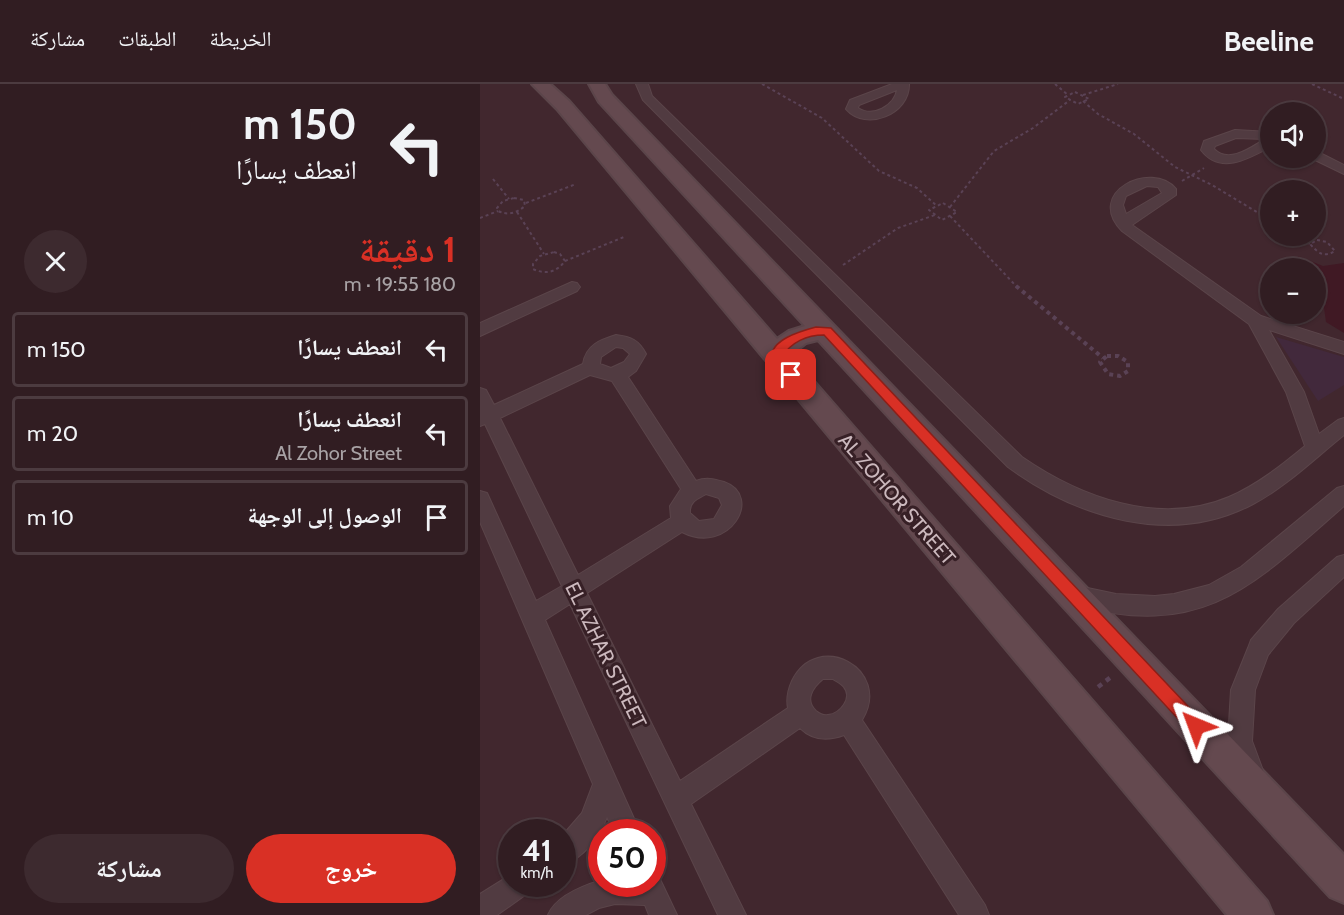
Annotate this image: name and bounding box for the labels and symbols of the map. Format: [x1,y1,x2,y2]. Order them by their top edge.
pin [765,349,816,400]
street label: AL ZOHOR STREET [833,428,961,570]
street label: EL AZHAR STREET [560,578,652,732]
position arrow [1164,694,1228,758]
speed limit sign: 50 [588,819,666,897]

